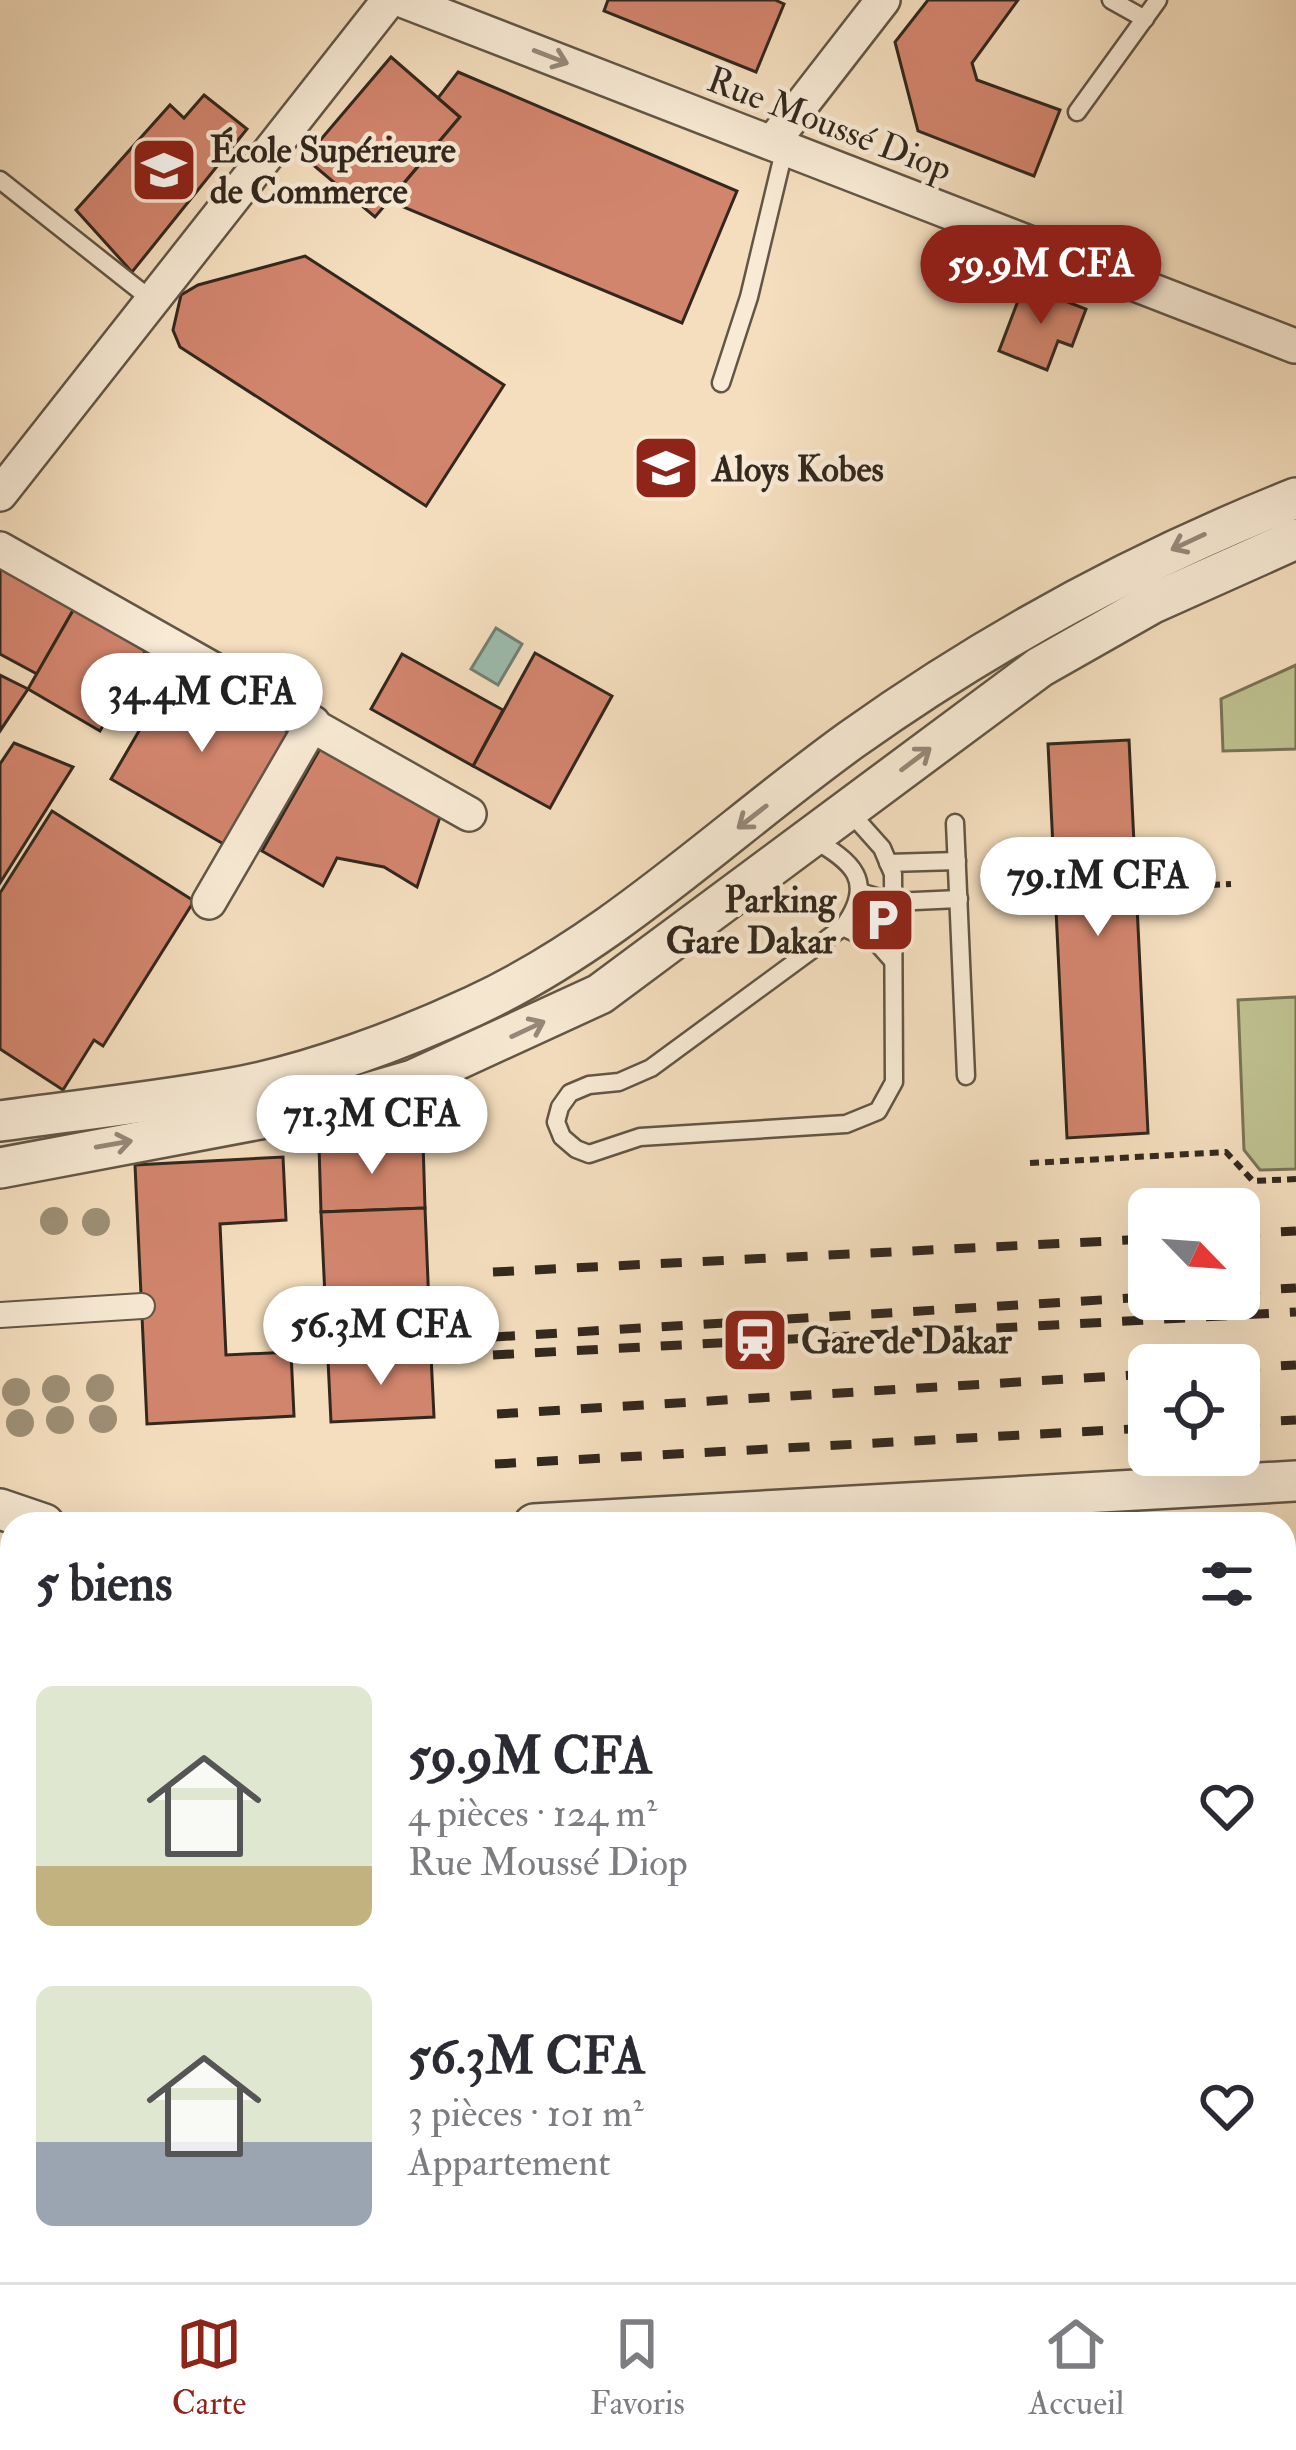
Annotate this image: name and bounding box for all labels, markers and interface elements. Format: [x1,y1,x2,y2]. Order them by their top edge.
one-way arrow [531,48,568,70]
street label: Rue Moussé Diop [701,57,958,192]
place label: École Supérieure de Commerce [210,126,456,214]
school or university icon: École Supérieure de Commerce [129,135,199,205]
pin: 59.9M CFA [904,225,1178,327]
text: 59.9M CFA [947,239,1135,288]
school or university icon: Aloys Kobes [631,433,701,503]
place label: Aloys Kobes [710,447,884,493]
one-way arrow [1171,532,1207,554]
pin: 34.4M CFA [65,653,339,755]
text: 34.4M CFA [108,667,296,716]
one-way arrow [900,746,932,772]
one-way arrow [737,803,769,830]
pin: 79.1M CFA [961,837,1235,939]
text: 79.1M CFA [1007,851,1189,900]
place label: Parking Gare Dakar [666,878,837,964]
parking icon: Parking Gare Dakar [847,885,917,955]
one-way arrow [509,1017,545,1039]
pin: 71.3M CFA [235,1075,509,1177]
text: 71.3M CFA [284,1089,460,1138]
one-way arrow [94,1132,133,1155]
north arrow [1128,1188,1260,1320]
map controls [1128,1188,1260,1476]
pin: 56.3M CFA [244,1286,518,1388]
text: 56.3M CFA [290,1300,472,1349]
station icon: Gare de Dakar [720,1305,790,1375]
place label: Gare de Dakar [801,1319,1012,1364]
button: locate [1128,1344,1260,1476]
icon: filters [1194,1551,1260,1617]
text: 5 biens [36,1552,172,1616]
text: 59.9M CFA [408,1725,653,1789]
icon: home [132,1734,276,1878]
icon: heart [1194,1773,1260,1839]
text: 4 pièces · 124 m² [408,1789,657,1838]
text: Rue Moussé Diop [408,1838,688,1887]
text: 56.3M CFA [408,2025,646,2089]
icon: home [132,2034,276,2178]
icon: heart [1194,2073,1260,2139]
text: 3 pièces · 101 m² [408,2089,644,2138]
text: Appartement [408,2138,611,2187]
tab: Carte [172,2311,246,2424]
tab: Favoris [590,2311,685,2424]
tab: Accueil [1029,2311,1124,2424]

